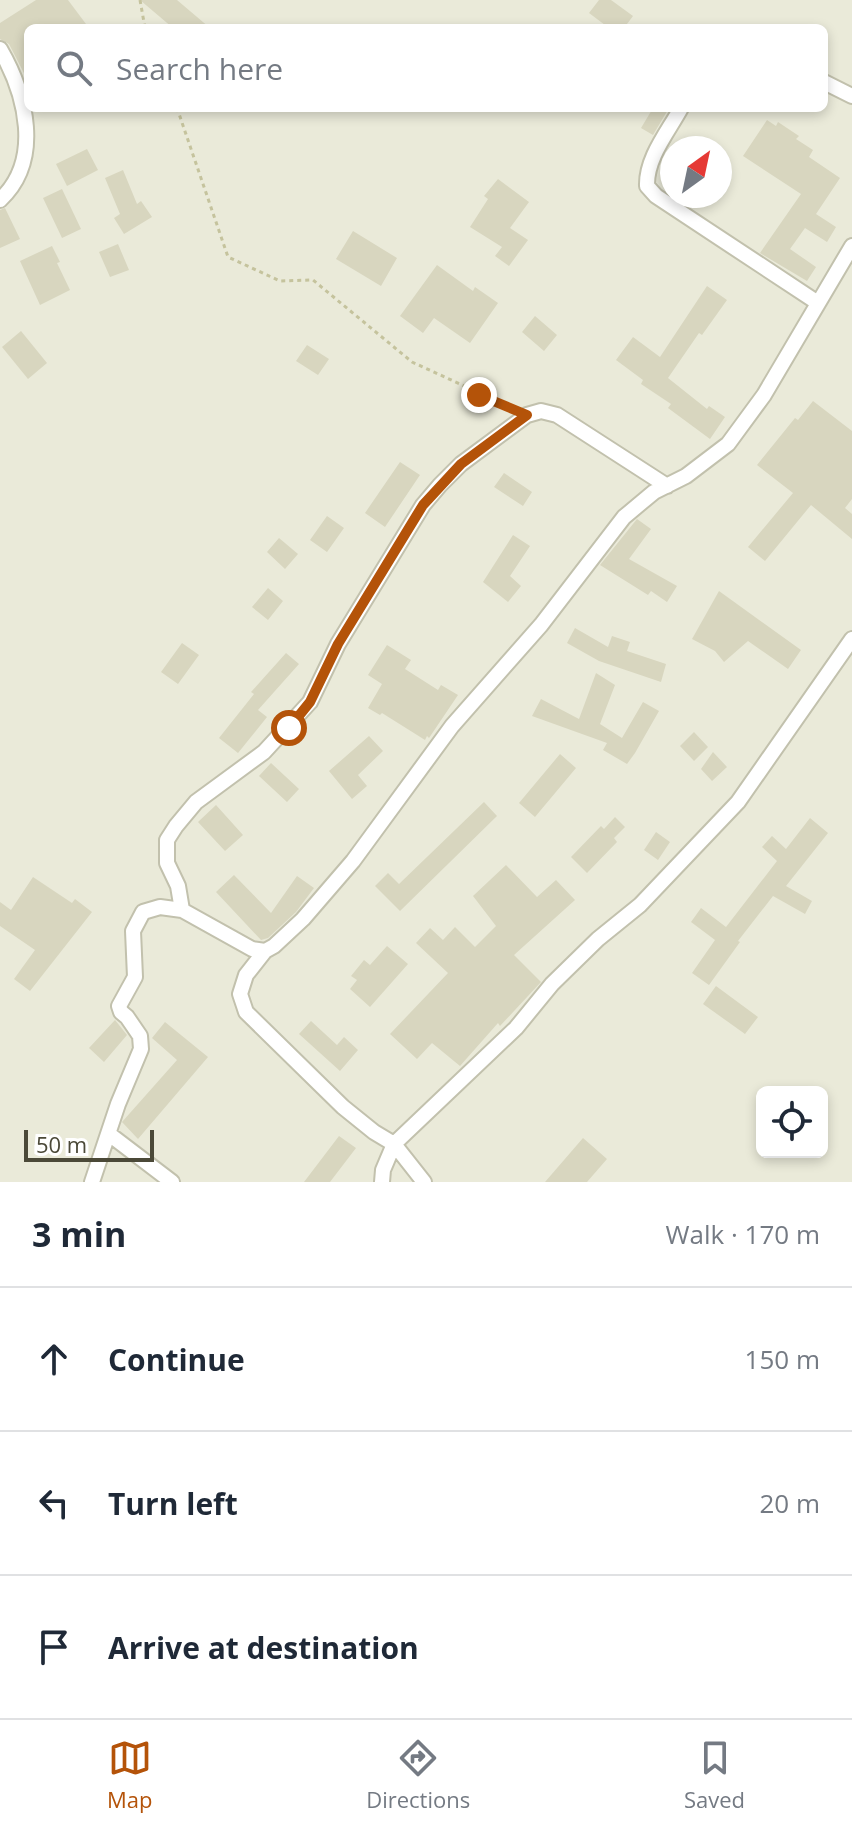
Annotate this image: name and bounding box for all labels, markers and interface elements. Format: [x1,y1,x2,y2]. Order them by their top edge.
search box [24,24,828,112]
icon: search [52,46,96,90]
text: Search here [116,48,283,89]
north arrow [660,136,732,208]
route end [461,377,497,413]
route start [271,710,307,746]
map controls [756,1086,828,1158]
button: locate [756,1086,828,1158]
scale bar [24,1126,154,1162]
text: 50 m [36,1129,87,1159]
text: 3 min [32,1211,126,1257]
text: Walk · 170 m [666,1216,820,1252]
icon: ahead [32,1337,76,1381]
text: Continue [108,1339,245,1380]
text: 150 m [745,1341,820,1377]
icon: left [32,1481,76,1525]
text: Turn left [108,1483,238,1524]
text: 20 m [759,1485,820,1521]
icon: arrive [32,1625,76,1669]
text: Arrive at destination [108,1627,419,1668]
tab: Map [107,1736,152,1814]
tab: Directions [366,1736,470,1814]
tab: Saved [684,1736,745,1814]

